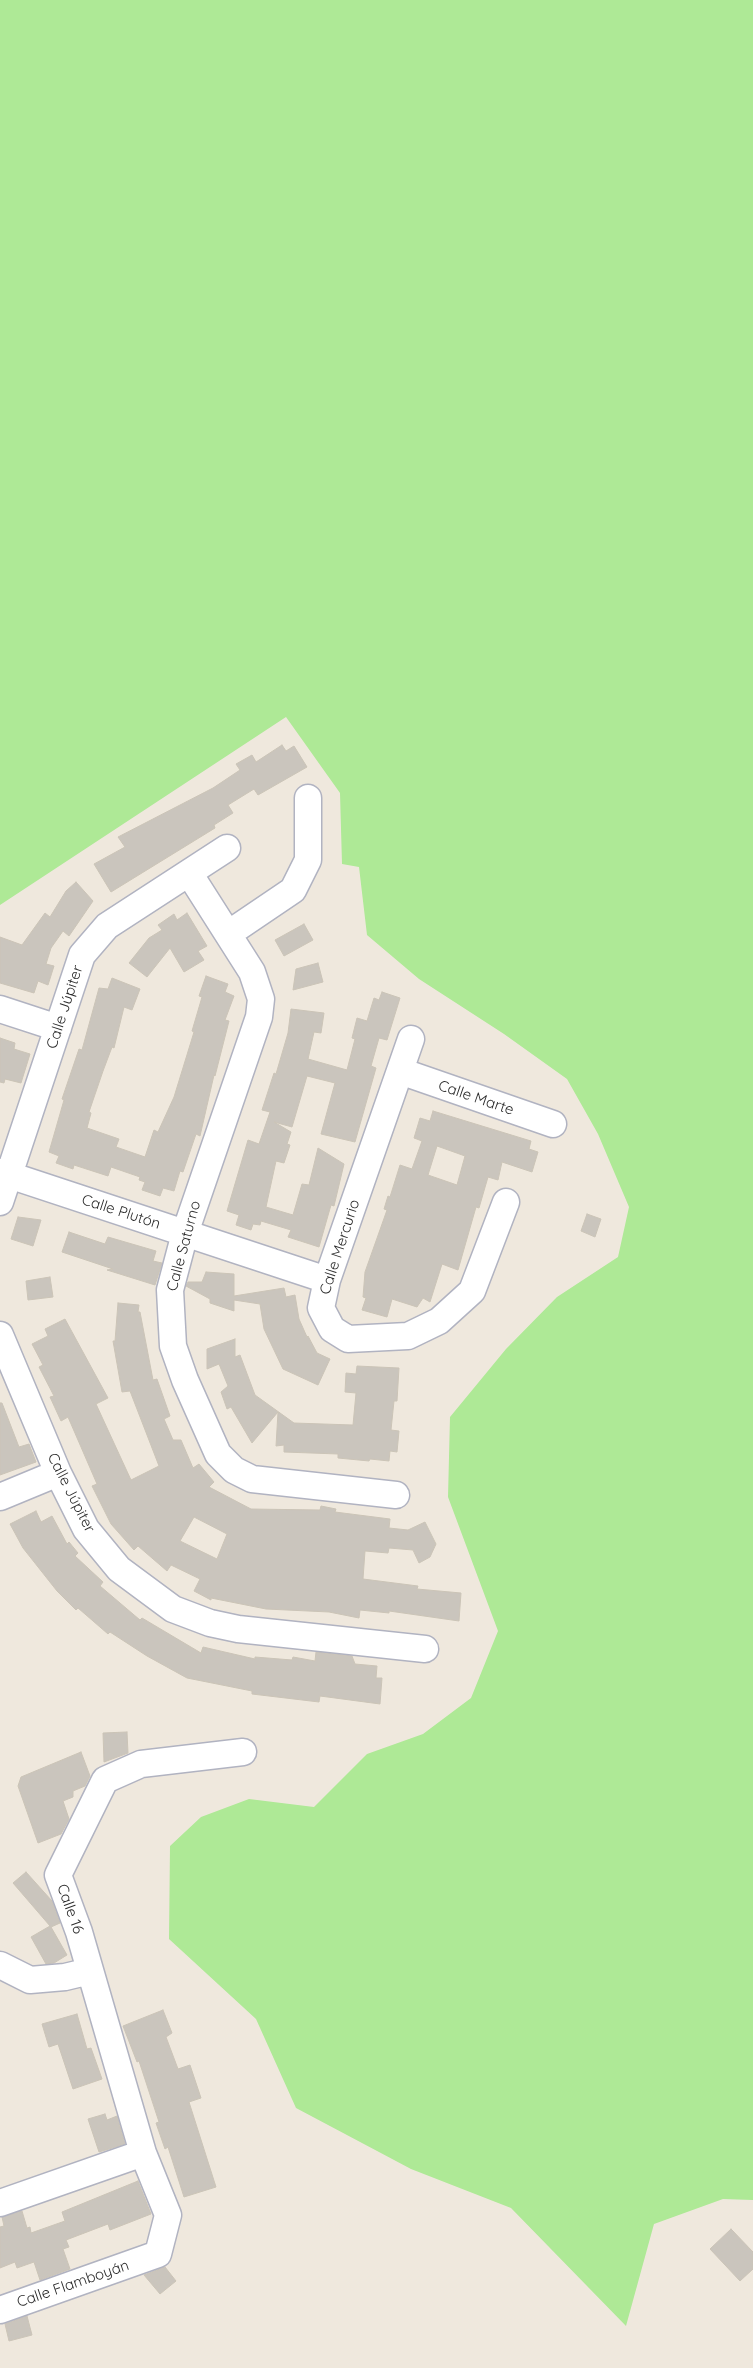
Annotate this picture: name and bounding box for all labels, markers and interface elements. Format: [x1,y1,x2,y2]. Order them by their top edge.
street label: Calle Júpiter [43,963,87,1051]
street label: Calle Marte [436,1077,516,1119]
street label: Calle Plutón [79,1191,163,1233]
street label: Calle Mercurio [316,1197,364,1297]
street label: Calle Saturno [163,1199,205,1293]
street label: Calle Júpiter [43,1450,99,1536]
street label: Calle 16 [53,1882,87,1936]
street label: Calle Flamboyán [15,2256,131,2312]

